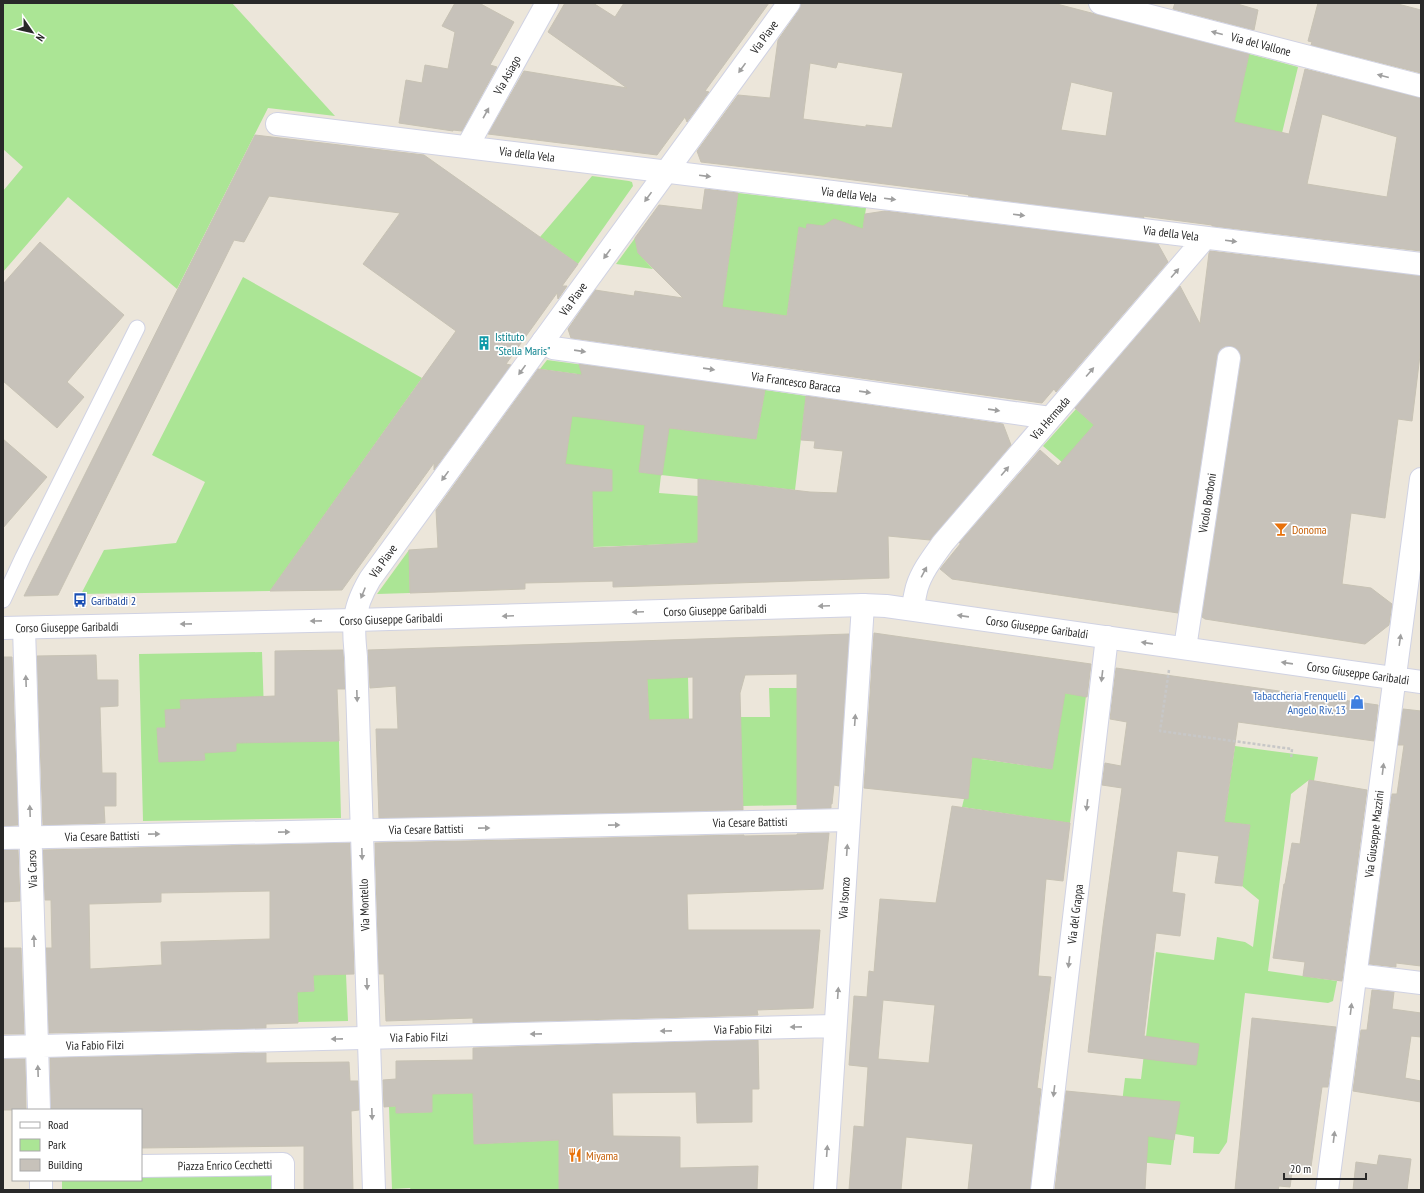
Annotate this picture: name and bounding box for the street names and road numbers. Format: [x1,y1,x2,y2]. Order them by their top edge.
street label: Via Piave [746,17,781,58]
street label: Via del Vallone [1228,29,1293,59]
street label: Via Asiago [490,53,524,98]
street label: Via della Vela [497,143,556,165]
street label: Via della Vela [819,183,878,205]
street label: Via della Vela [1141,222,1200,244]
street label: Via Piave [555,279,590,320]
street label: Via Francesco Baracca [749,368,842,396]
street label: Via Hermada [1026,393,1073,444]
street label: Vicolo Borboni [1195,472,1219,535]
street label: Via Piave [365,541,400,582]
street label: Corso Giuseppe Garibaldi [663,601,767,619]
street label: Corso Giuseppe Garibaldi [339,610,443,628]
street label: Corso Giuseppe Garibaldi [985,612,1089,642]
street label: Corso Giuseppe Garibaldi [15,619,119,635]
street label: Corso Giuseppe Garibaldi [1306,658,1410,688]
street label: Via Giuseppe Mazzini [1361,790,1387,879]
street label: Via Cesare Battisti [711,814,788,830]
street label: Via Cesare Battisti [387,821,464,837]
street label: Via Cesare Battisti [63,828,140,844]
street label: Via Carso [24,850,40,889]
street label: Via Isonzo [835,876,853,921]
street label: Via Montello [356,878,372,933]
street label: Via del Grappa [1064,883,1086,946]
street label: Via Fabio Filzi [713,1021,772,1037]
street label: Via Fabio Filzi [389,1029,448,1045]
street label: Via Fabio Filzi [65,1037,124,1053]
street label: Piazza Enrico Cecchetti [178,1157,272,1173]

